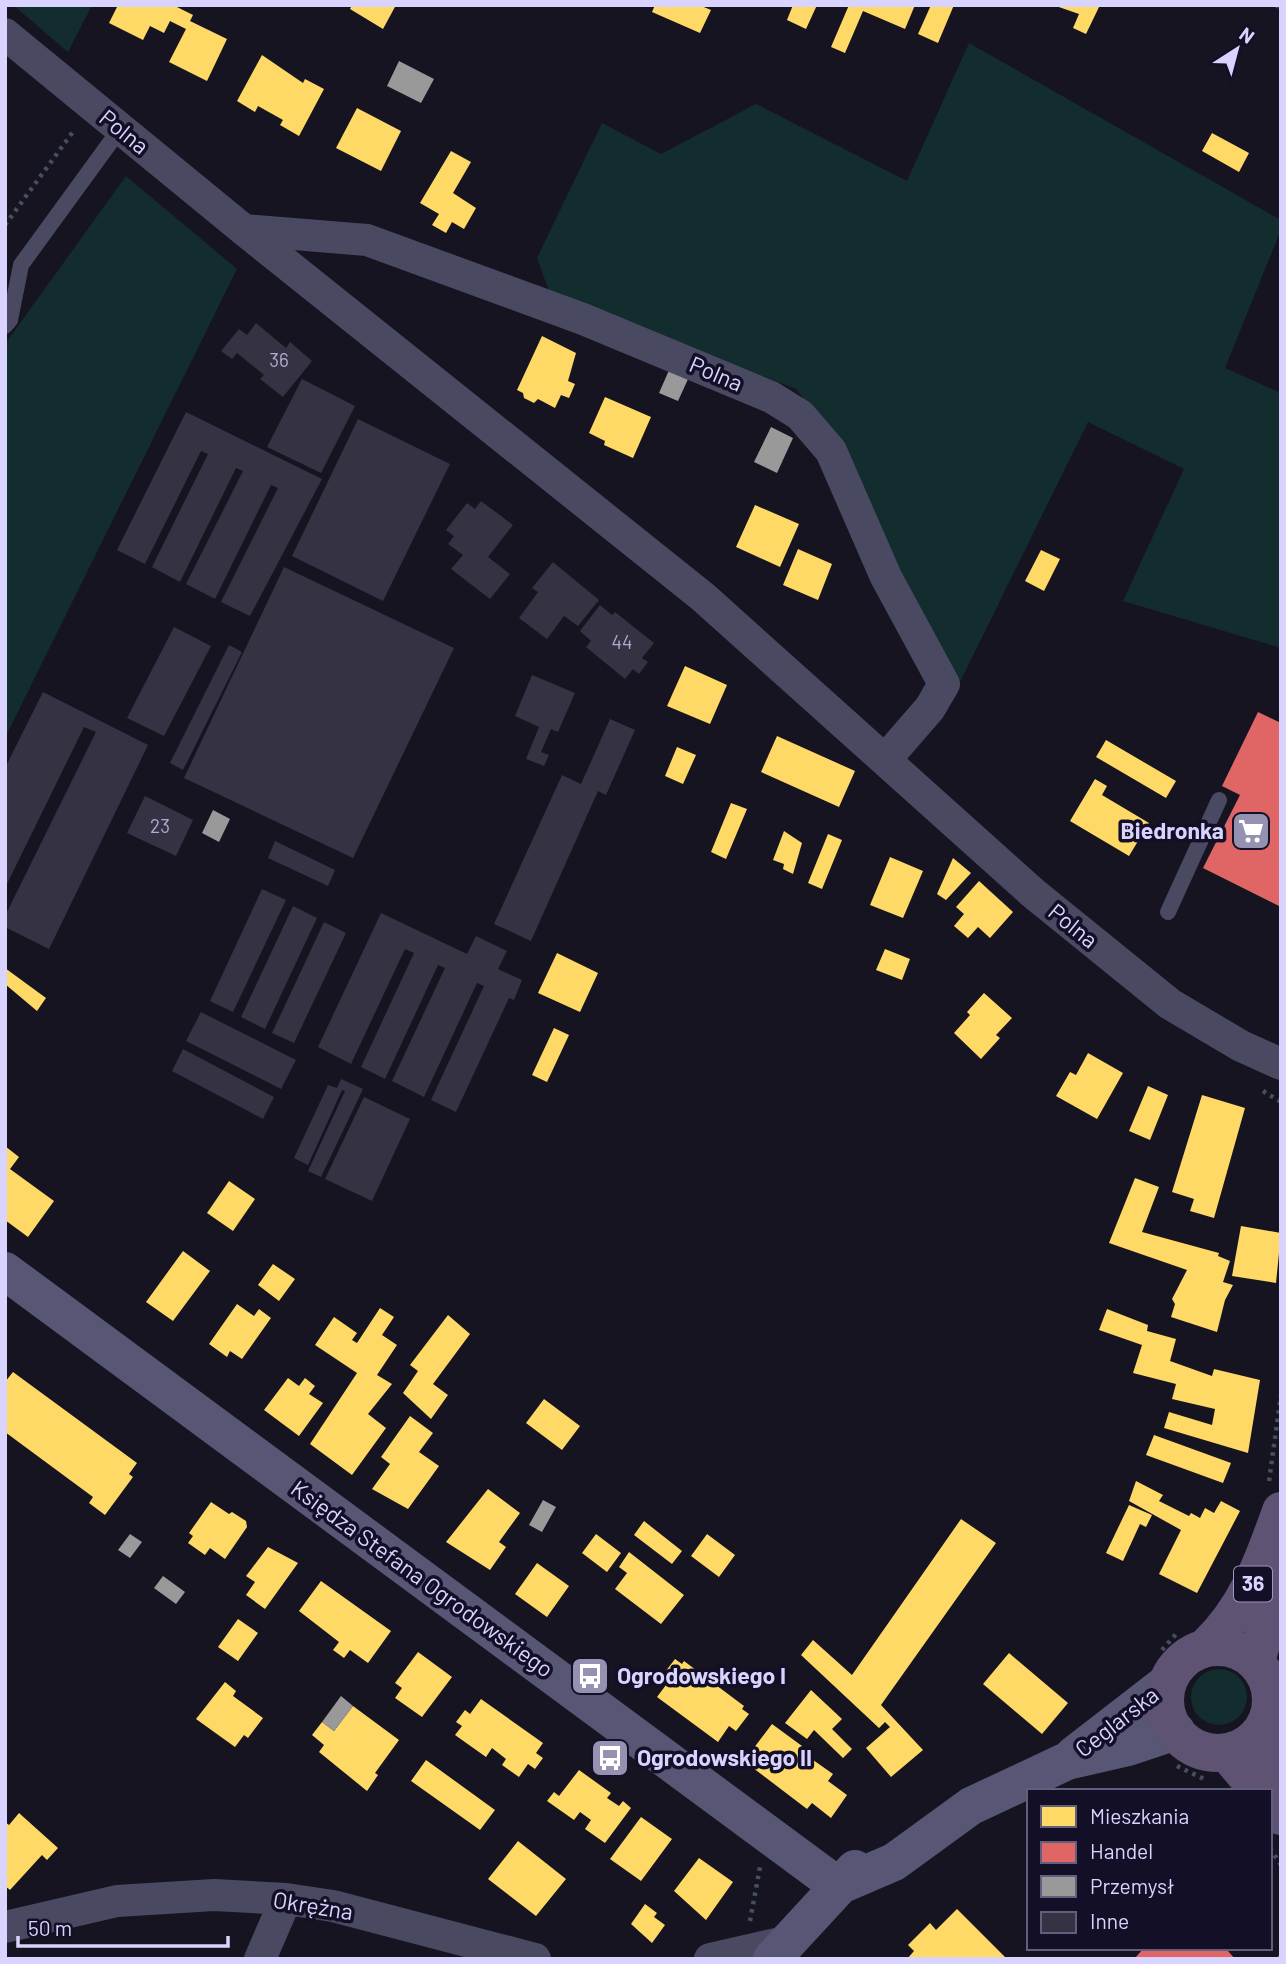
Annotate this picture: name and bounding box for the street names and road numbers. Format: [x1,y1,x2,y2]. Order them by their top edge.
street label: Polna [94,103,155,159]
street label: Polna [686,349,747,397]
street label: Polna [1043,897,1104,953]
street label: Księdza Stefana Ogrodowskiego [286,1474,559,1683]
road number: 36 [1234,1566,1272,1602]
street label: Ceglarska [1069,1680,1164,1762]
street label: Okrężna [271,1885,355,1925]

